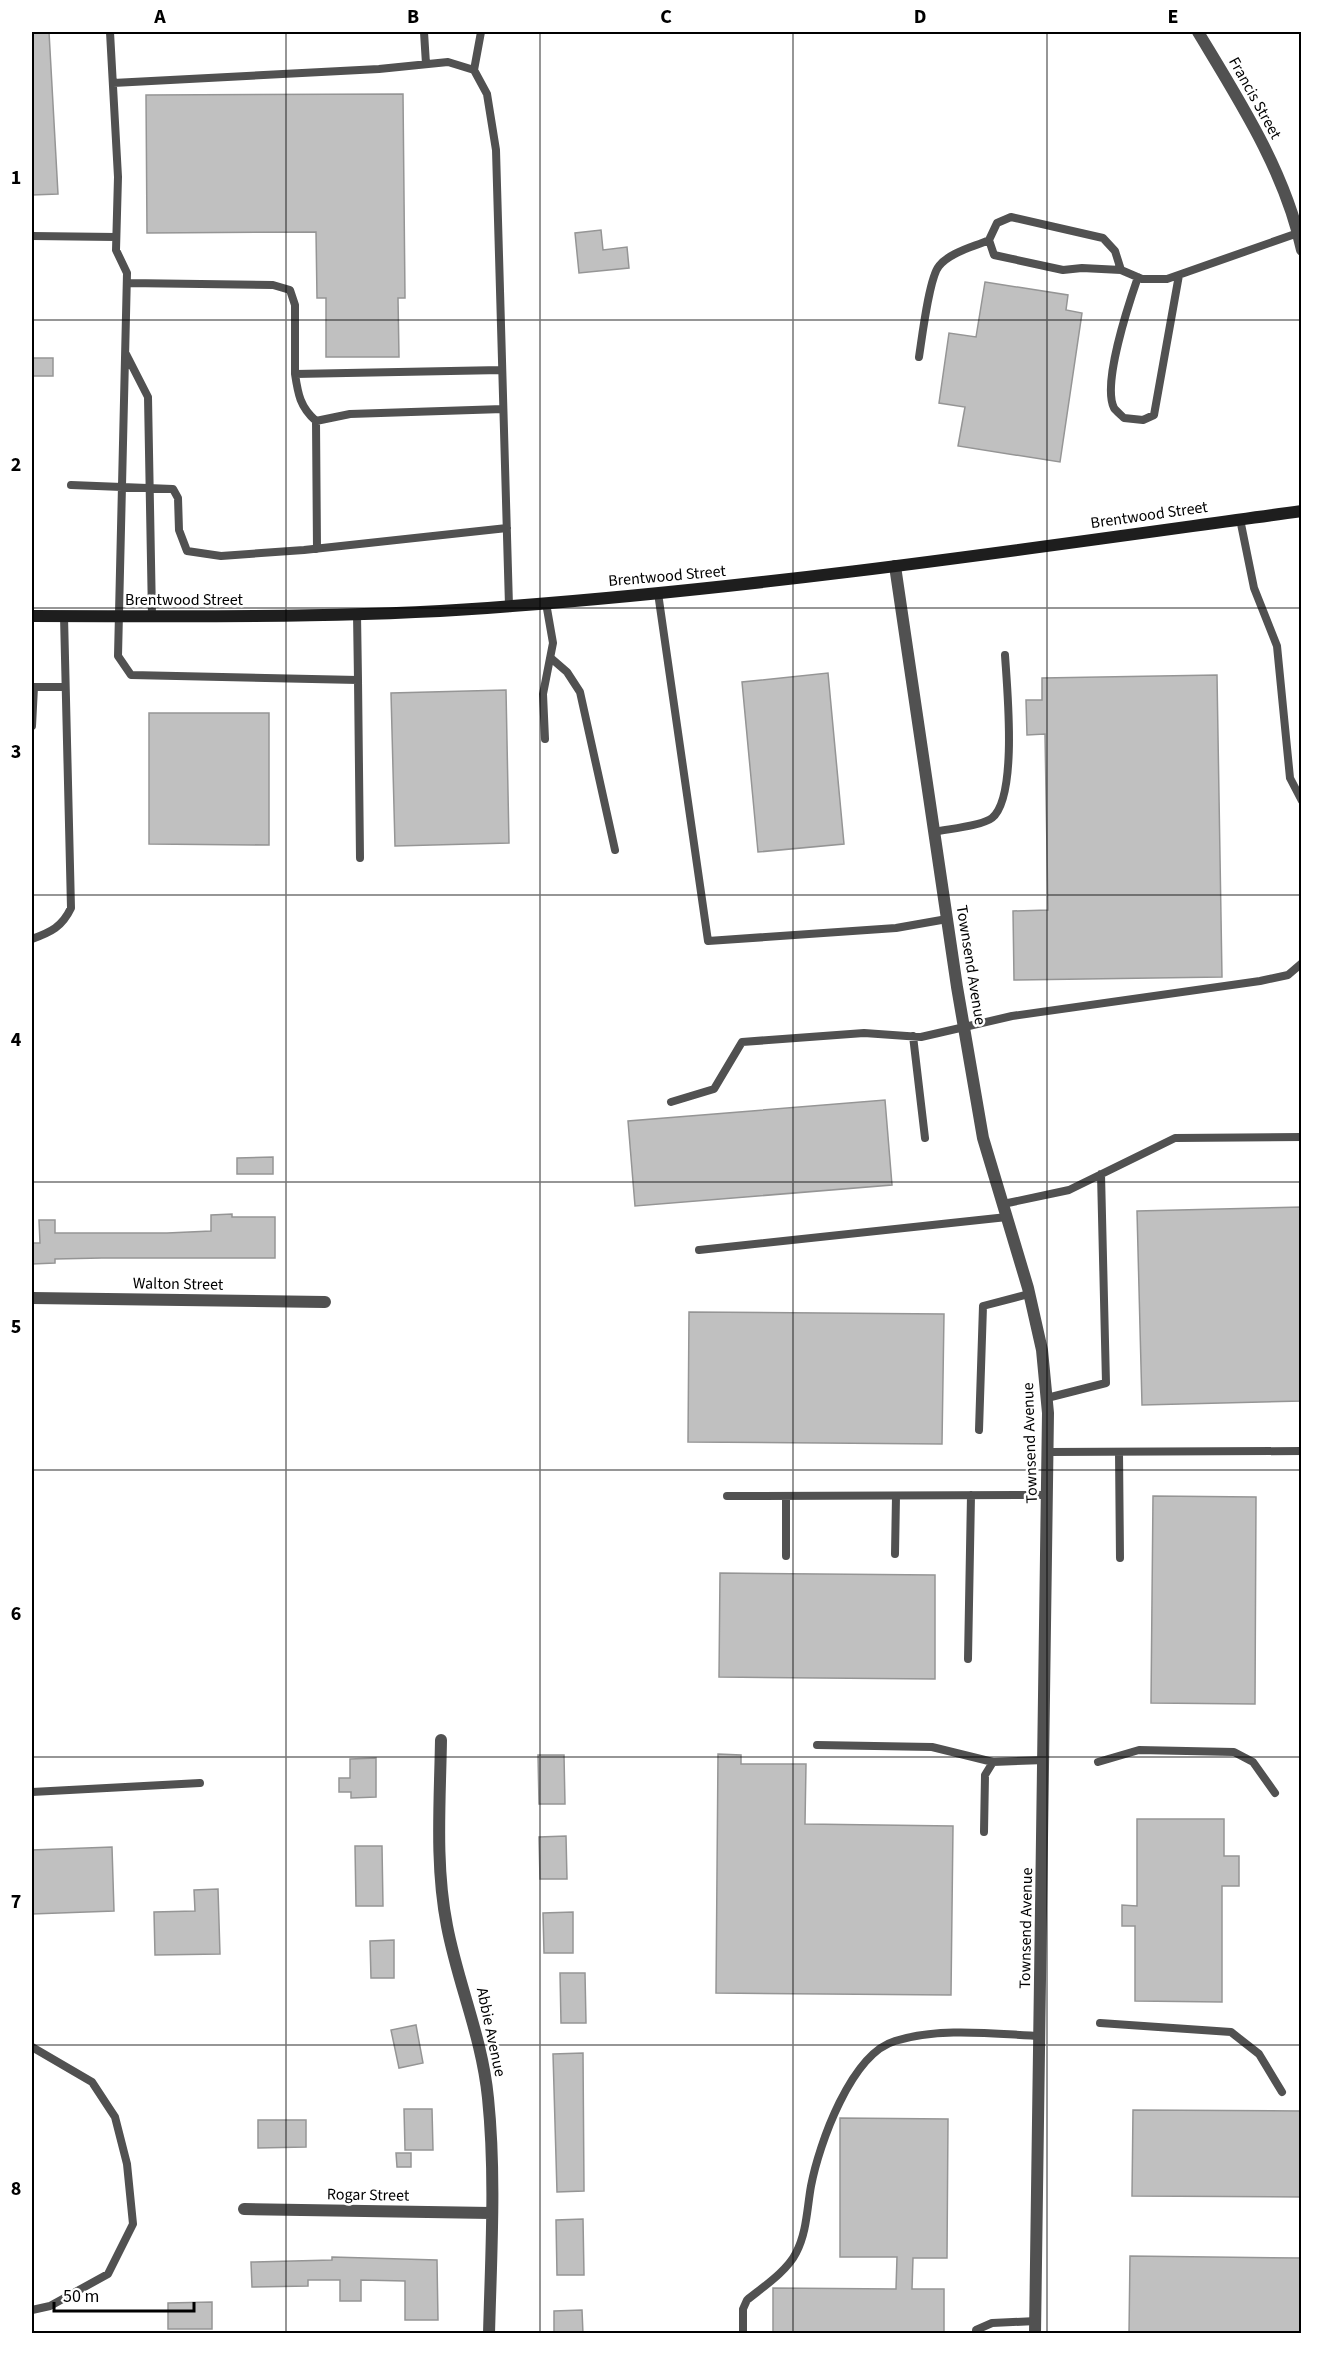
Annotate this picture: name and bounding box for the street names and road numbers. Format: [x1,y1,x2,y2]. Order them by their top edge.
street label: Francis Street [1223,53,1287,144]
street label: Brentwood Street [1089,496,1209,534]
street label: Brentwood Street [607,560,727,592]
street label: Brentwood Street [125,589,244,611]
street label: Townsend Avenue [951,903,991,1027]
street label: Walton Street [133,1272,224,1296]
street label: Townsend Avenue [1017,1382,1043,1504]
street label: Townsend Avenue [1014,1867,1038,1989]
street label: Abbie Avenue [471,1985,511,2079]
street label: Rogar Street [327,2183,410,2207]

